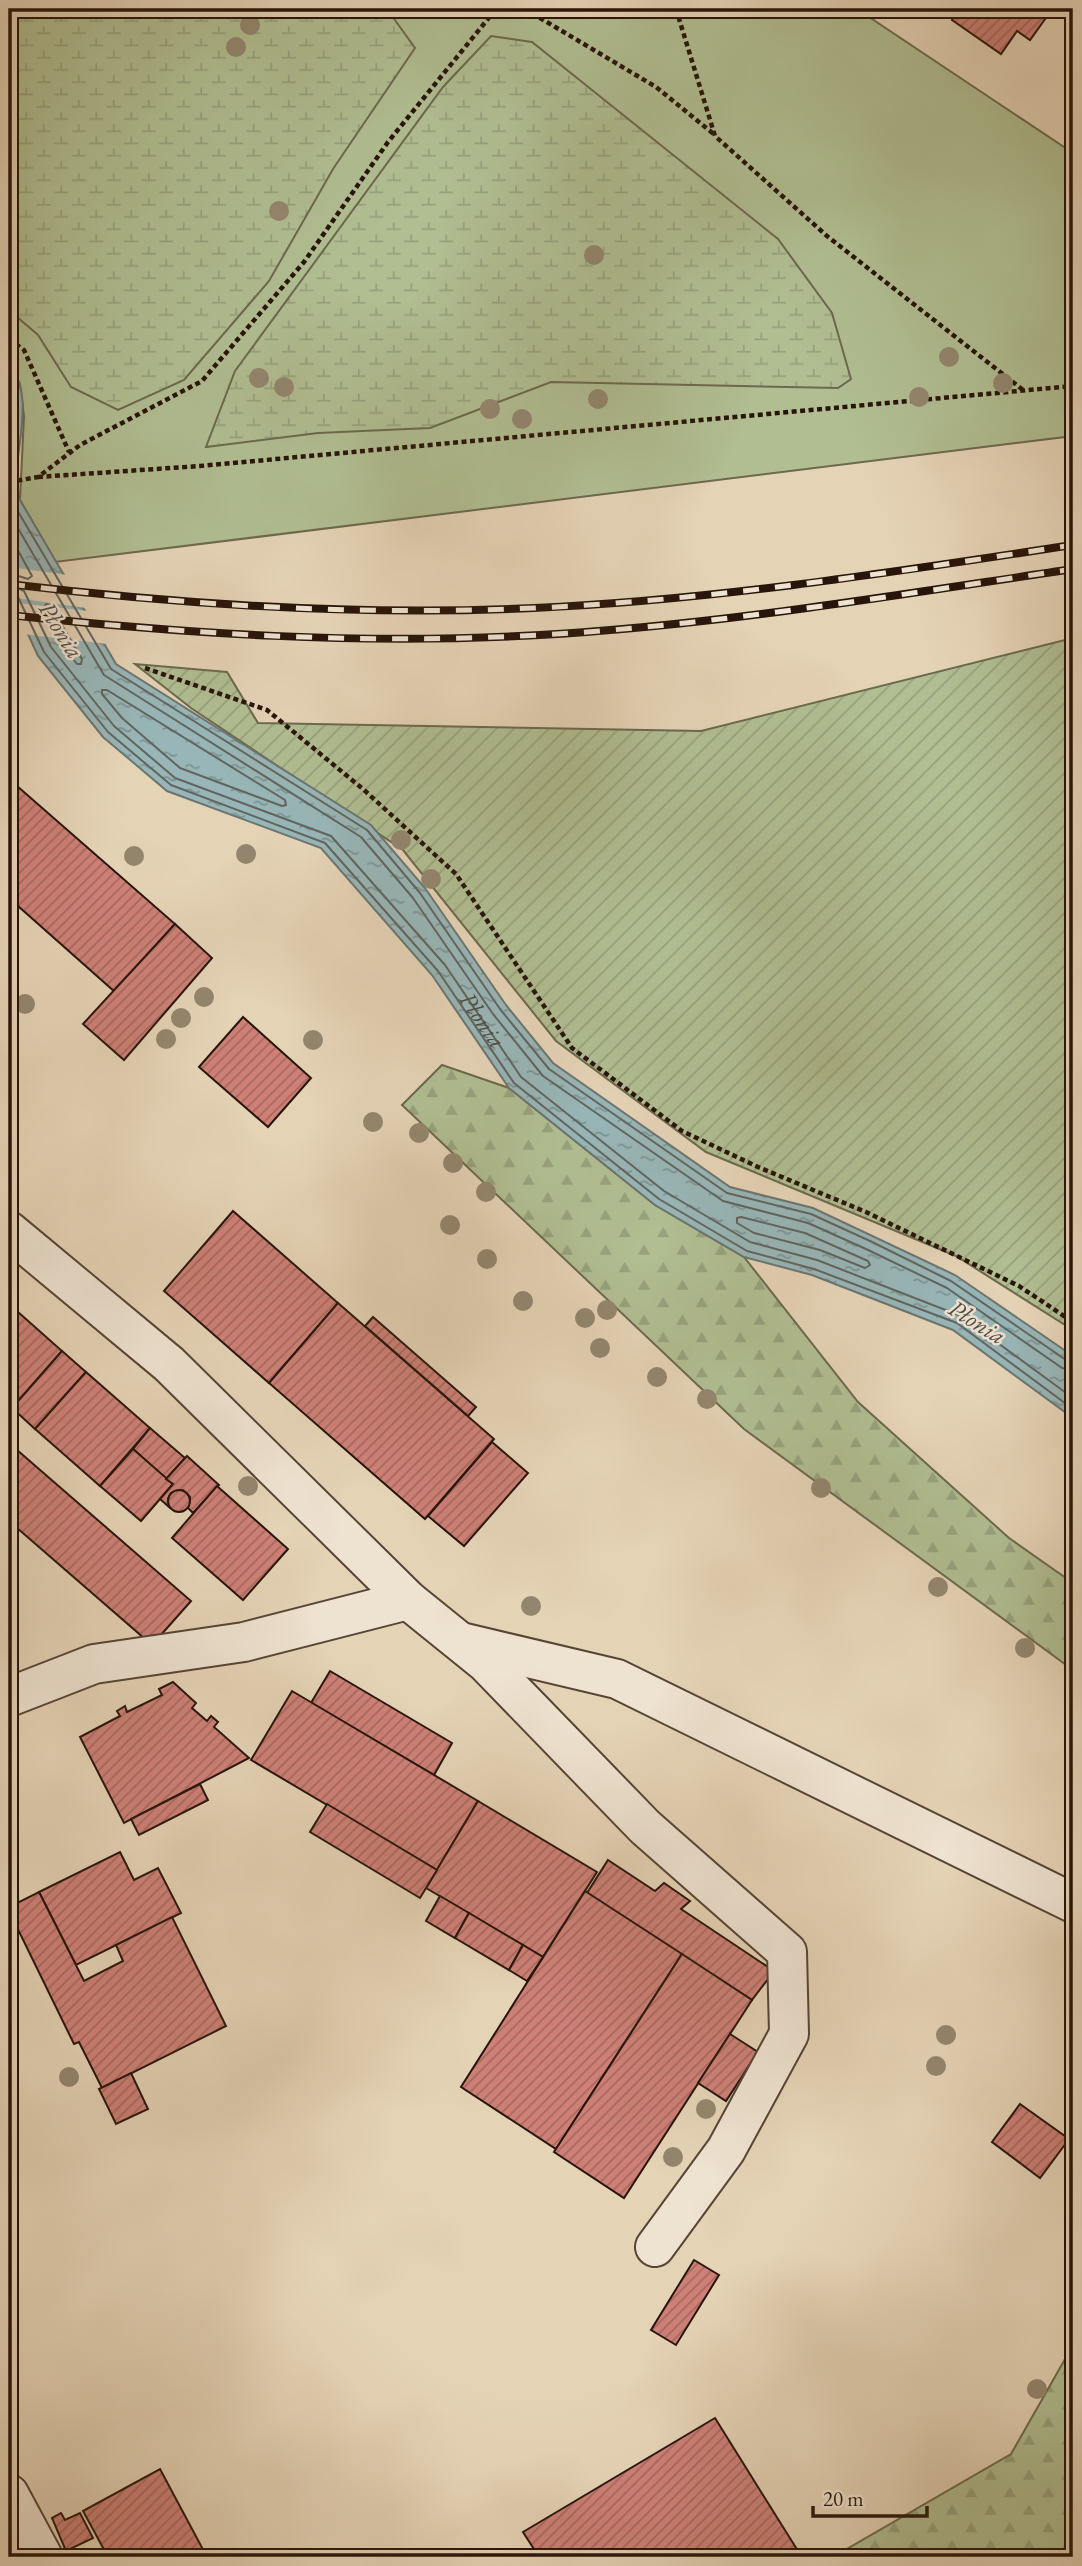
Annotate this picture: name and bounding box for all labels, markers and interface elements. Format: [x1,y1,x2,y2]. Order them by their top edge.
water label: Płonia [32,595,91,664]
water label: Płonia [453,986,513,1054]
water label: Płonia [943,1292,1012,1351]
scale bar [813,2475,926,2519]
text: 20 m [823,2485,864,2512]

